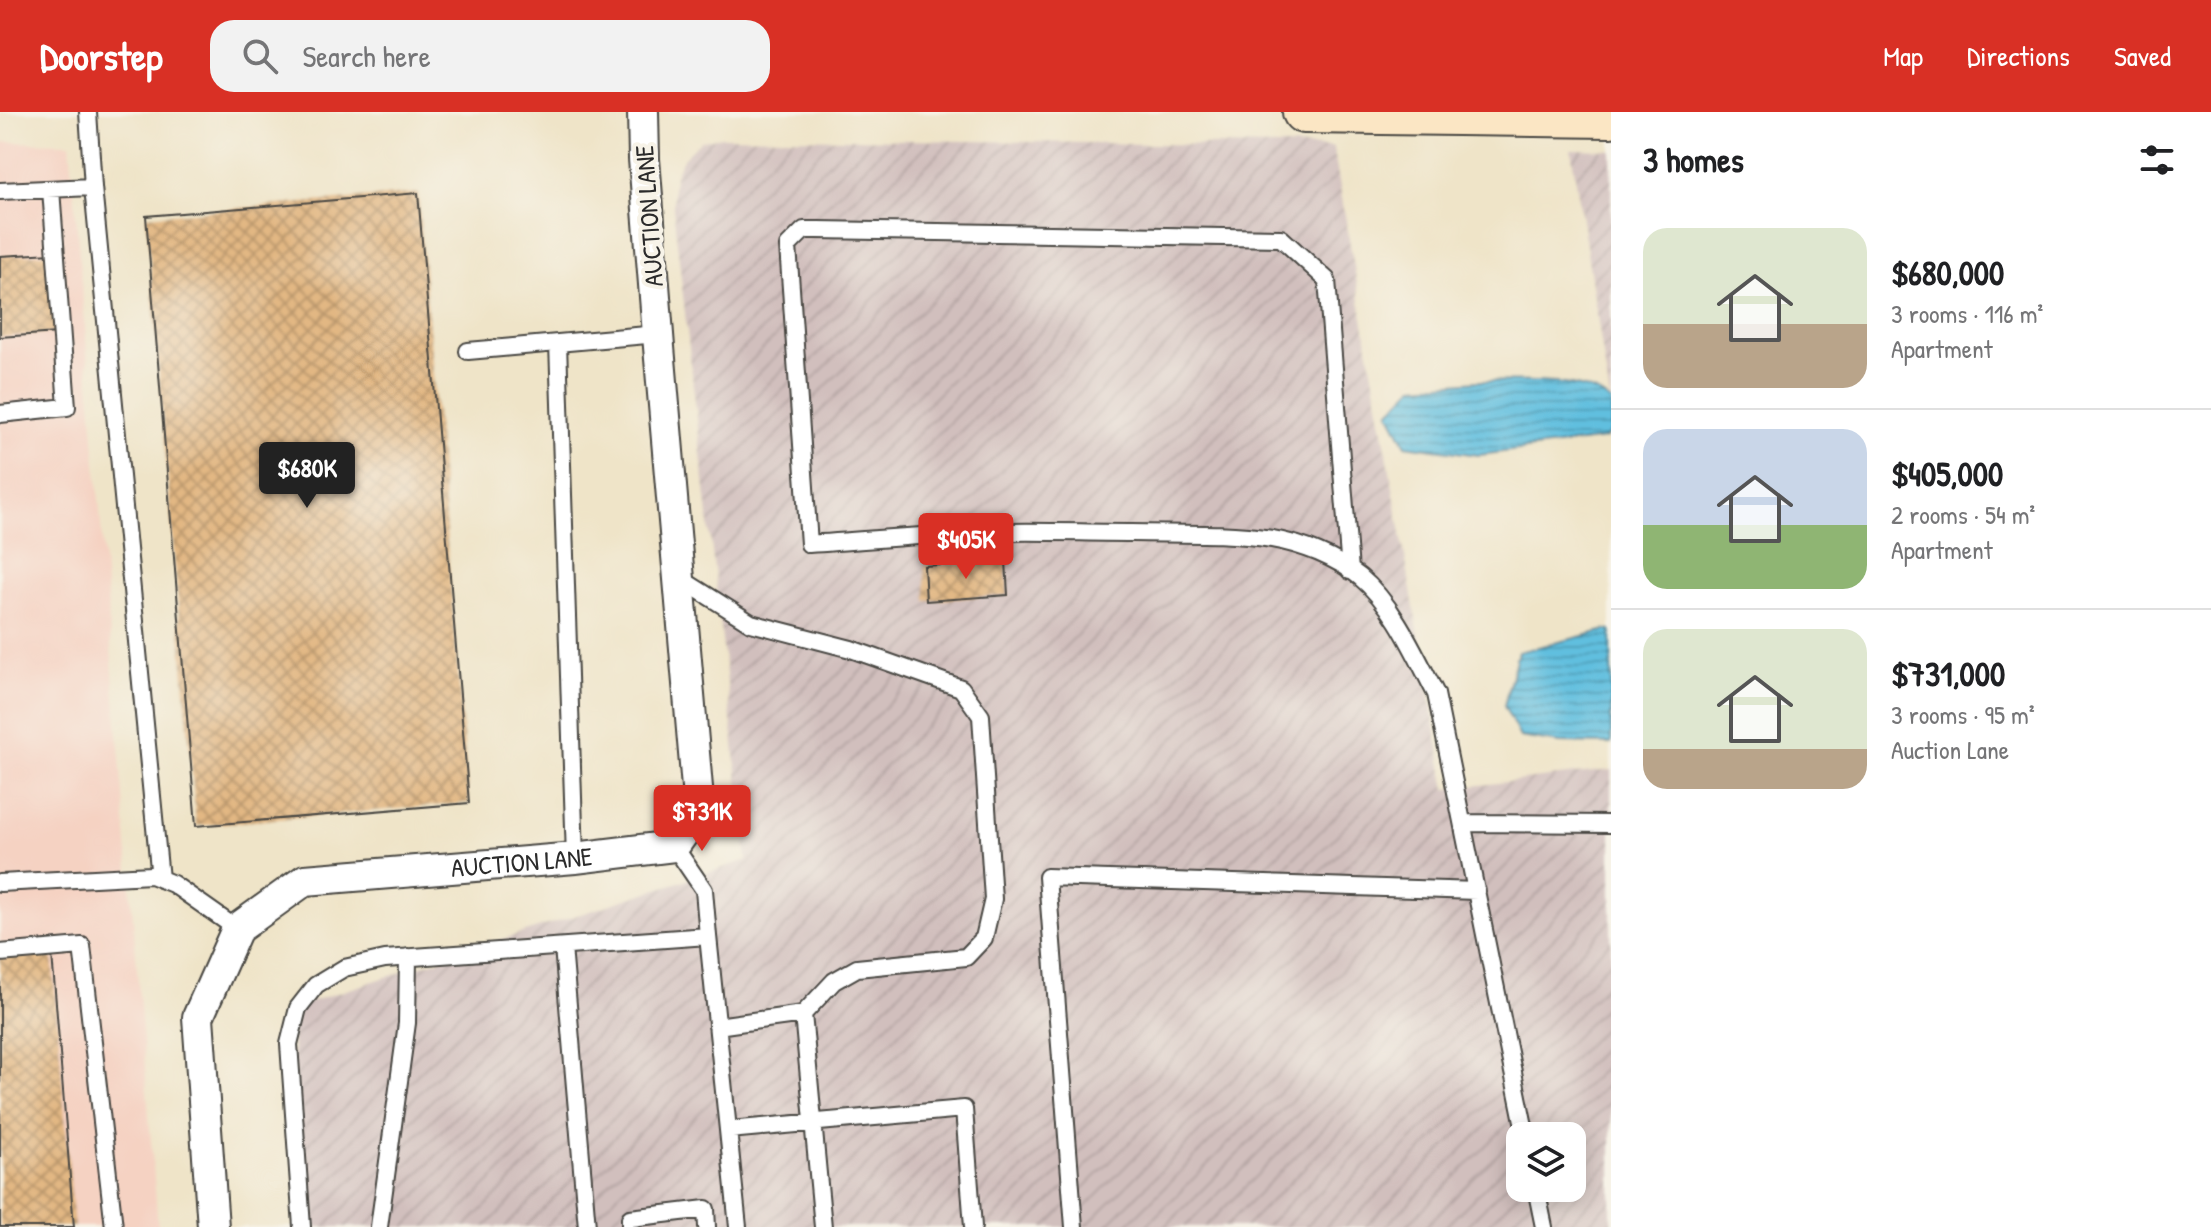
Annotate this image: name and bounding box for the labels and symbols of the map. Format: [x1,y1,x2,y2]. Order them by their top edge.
street label: AUCTION LANE [626,144,671,288]
pin: $680K [251,442,363,510]
pin: $405K [910,513,1022,581]
pin: $731K [646,785,758,853]
street label: AUCTION LANE [450,838,595,885]

